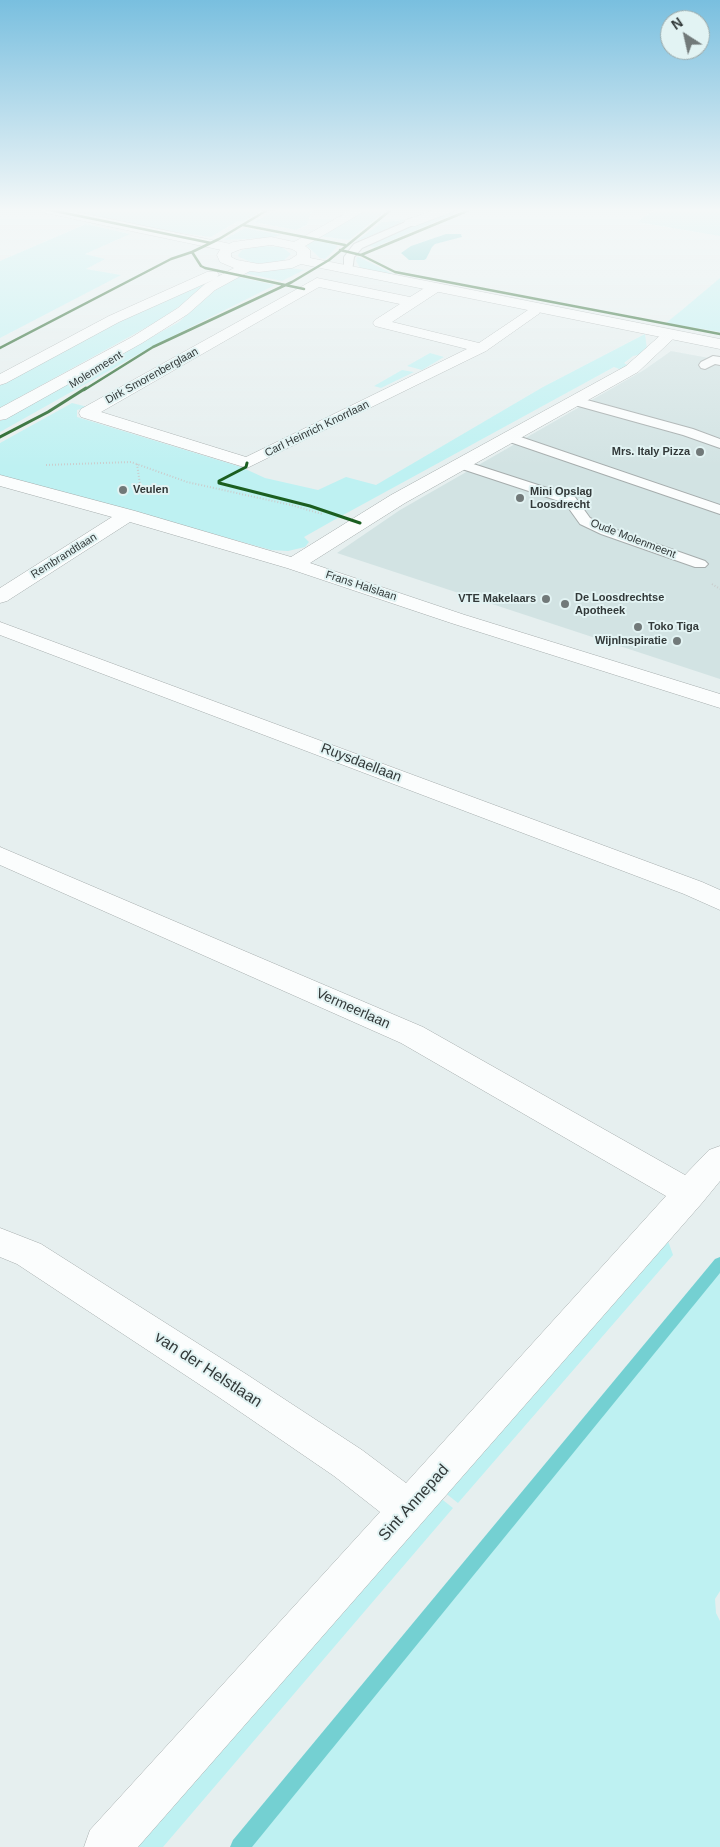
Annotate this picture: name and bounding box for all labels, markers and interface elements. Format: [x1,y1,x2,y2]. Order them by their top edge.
north arrow [660,10,710,60]
text: N [668,14,686,33]
street label: Dirk Smorenberglaan [103,345,201,407]
street label: Molenmeent [67,348,125,392]
street label: Carl Heinrich Knorrlaan [263,398,371,460]
place label: Mrs. Italy Pizza [612,445,690,459]
marker: Mrs. Italy Pizza [694,446,706,458]
place label: Veulen [133,483,168,497]
marker: Veulen [117,484,129,496]
place label: Mini Opslag Loosdrecht [530,485,592,511]
marker: Mini Opslag Loosdrecht [514,492,526,504]
street label: Oude Molenmeent [588,517,678,561]
street label: Rembrandtlaan [29,530,99,582]
street label: Frans Halslaan [324,568,398,604]
place label: De Loosdrechtse Apotheek [575,591,664,617]
place label: VTE Makelaars [458,592,536,606]
marker: VTE Makelaars [540,593,552,605]
marker: De Loosdrechtse Apotheek [559,598,571,610]
place label: Toko Tiga [648,620,699,634]
marker: Toko Tiga [632,621,644,633]
place label: WijnInspiratie [595,634,667,648]
marker: WijnInspiratie [671,635,683,647]
street label: Ruysdaellaan [318,740,404,786]
street label: Vermeerlaan [313,985,393,1033]
street label: van der Helstlaan [151,1328,265,1412]
street label: Sint Annepad [375,1461,453,1545]

